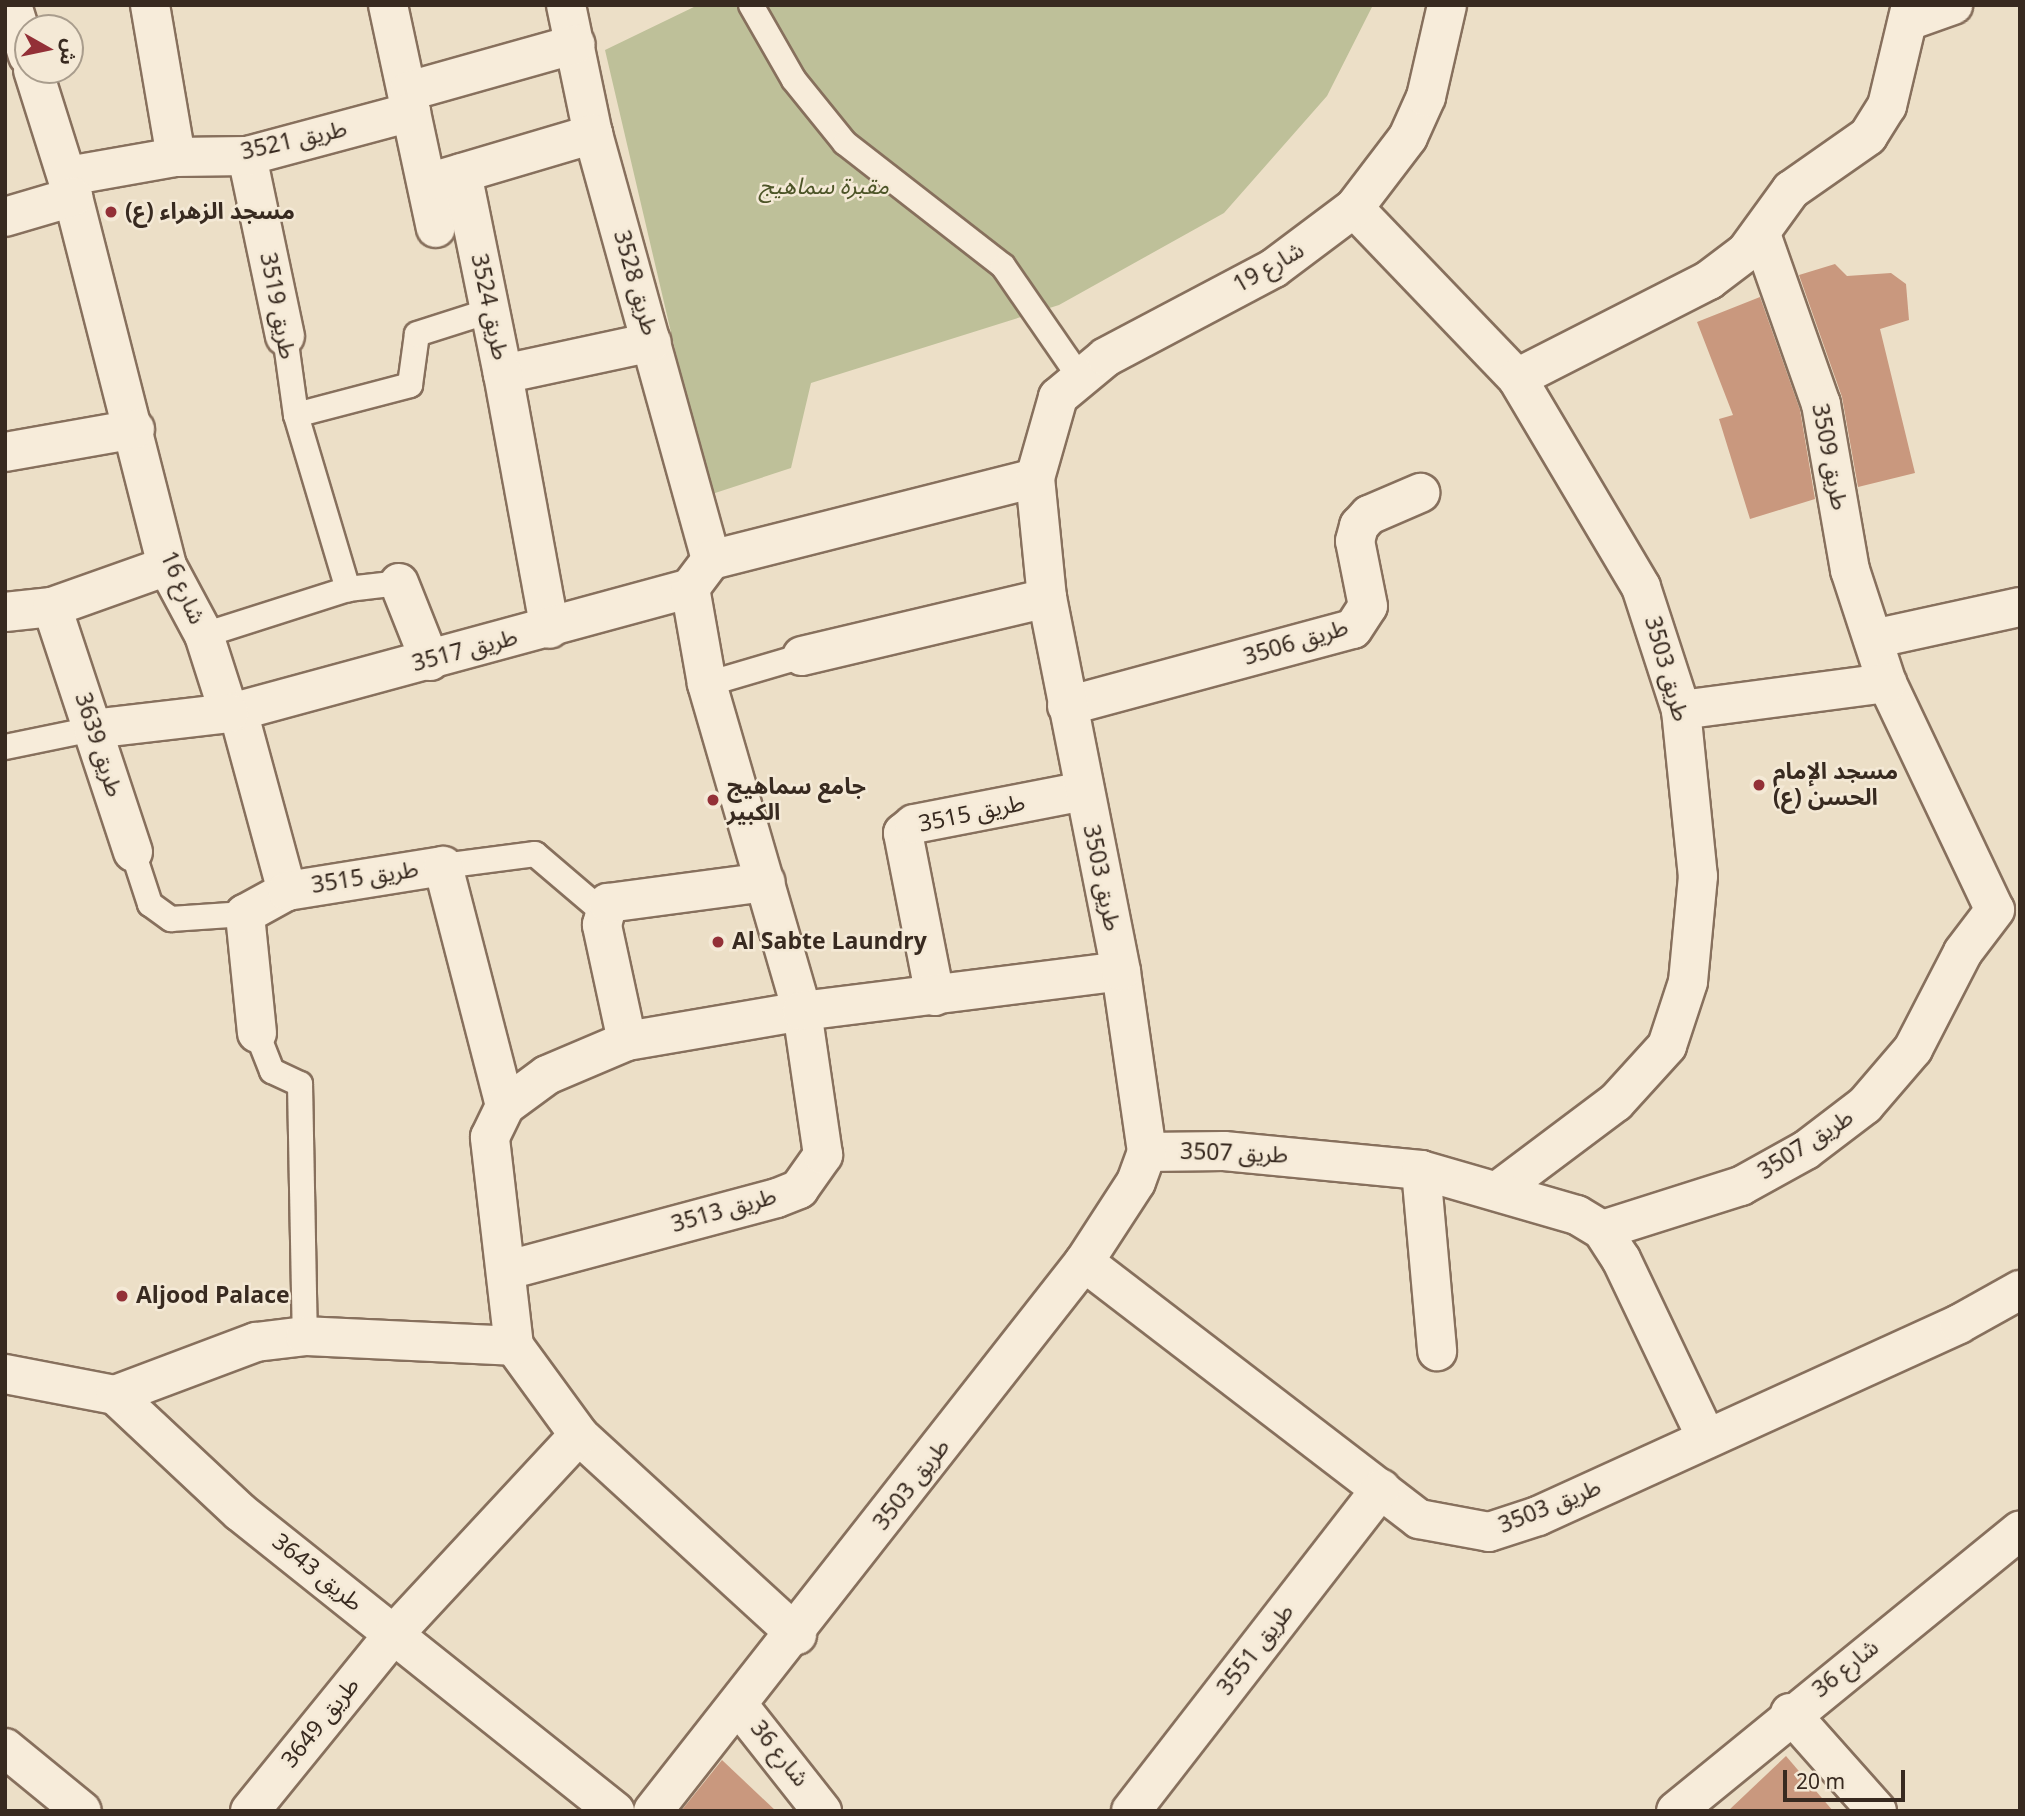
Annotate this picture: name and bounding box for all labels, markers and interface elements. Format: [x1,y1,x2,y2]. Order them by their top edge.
north arrow [14,14,84,84]
text: ش [46,36,90,68]
street label: طريق 3521 [238,115,350,167]
park label: مقبرة سماهيج [759,173,889,201]
place label: مسجد الزهراء (ع) [125,198,295,226]
marker: مسجد الزهراء (ع) [103,204,119,220]
street label: طريق 3528 [607,227,663,339]
street label: شارع 19 [1229,237,1309,299]
street label: طريق 3519 [253,250,301,362]
street label: طريق 3524 [464,251,514,363]
street label: طريق 3509 [1805,401,1853,513]
street label: شارع 16 [154,547,210,629]
street label: طريق 3503 [1638,613,1694,725]
street label: طريق 3506 [1240,614,1352,672]
street label: طريق 3517 [409,624,521,678]
street label: طريق 3639 [68,689,128,801]
place label: مسجد الإمام الحسن (ع) [1773,758,1898,812]
place label: جامع سماهيج الكبير [727,773,866,827]
marker: مسجد الإمام الحسن (ع) [1751,777,1767,793]
street label: طريق 3515 [916,789,1028,839]
marker: جامع سماهيج الكبير [705,792,721,808]
street label: طريق 3503 [1076,822,1126,934]
street label: طريق 3515 [309,856,421,900]
place label: Al Sabte Laundry [732,928,927,956]
marker: Al Sabte Laundry [710,934,726,950]
street label: طريق 3507 [1753,1104,1859,1186]
street label: طريق 3507 [1180,1138,1288,1170]
street label: طريق 3513 [668,1183,780,1239]
place label: Aljood Palace [136,1282,290,1310]
marker: Aljood Palace [114,1288,130,1304]
street label: طريق 3503 [868,1434,956,1536]
street label: طريق 3503 [1495,1474,1605,1540]
street label: طريق 3643 [266,1528,368,1618]
street label: طريق 3551 [1212,1599,1300,1701]
street label: شارع 36 [1807,1634,1885,1704]
street label: طريق 3649 [276,1672,366,1774]
street label: شارع 36 [744,1715,814,1793]
scale bar [1787,1756,1910,1800]
text: 20 m [1796,1760,1845,1804]

